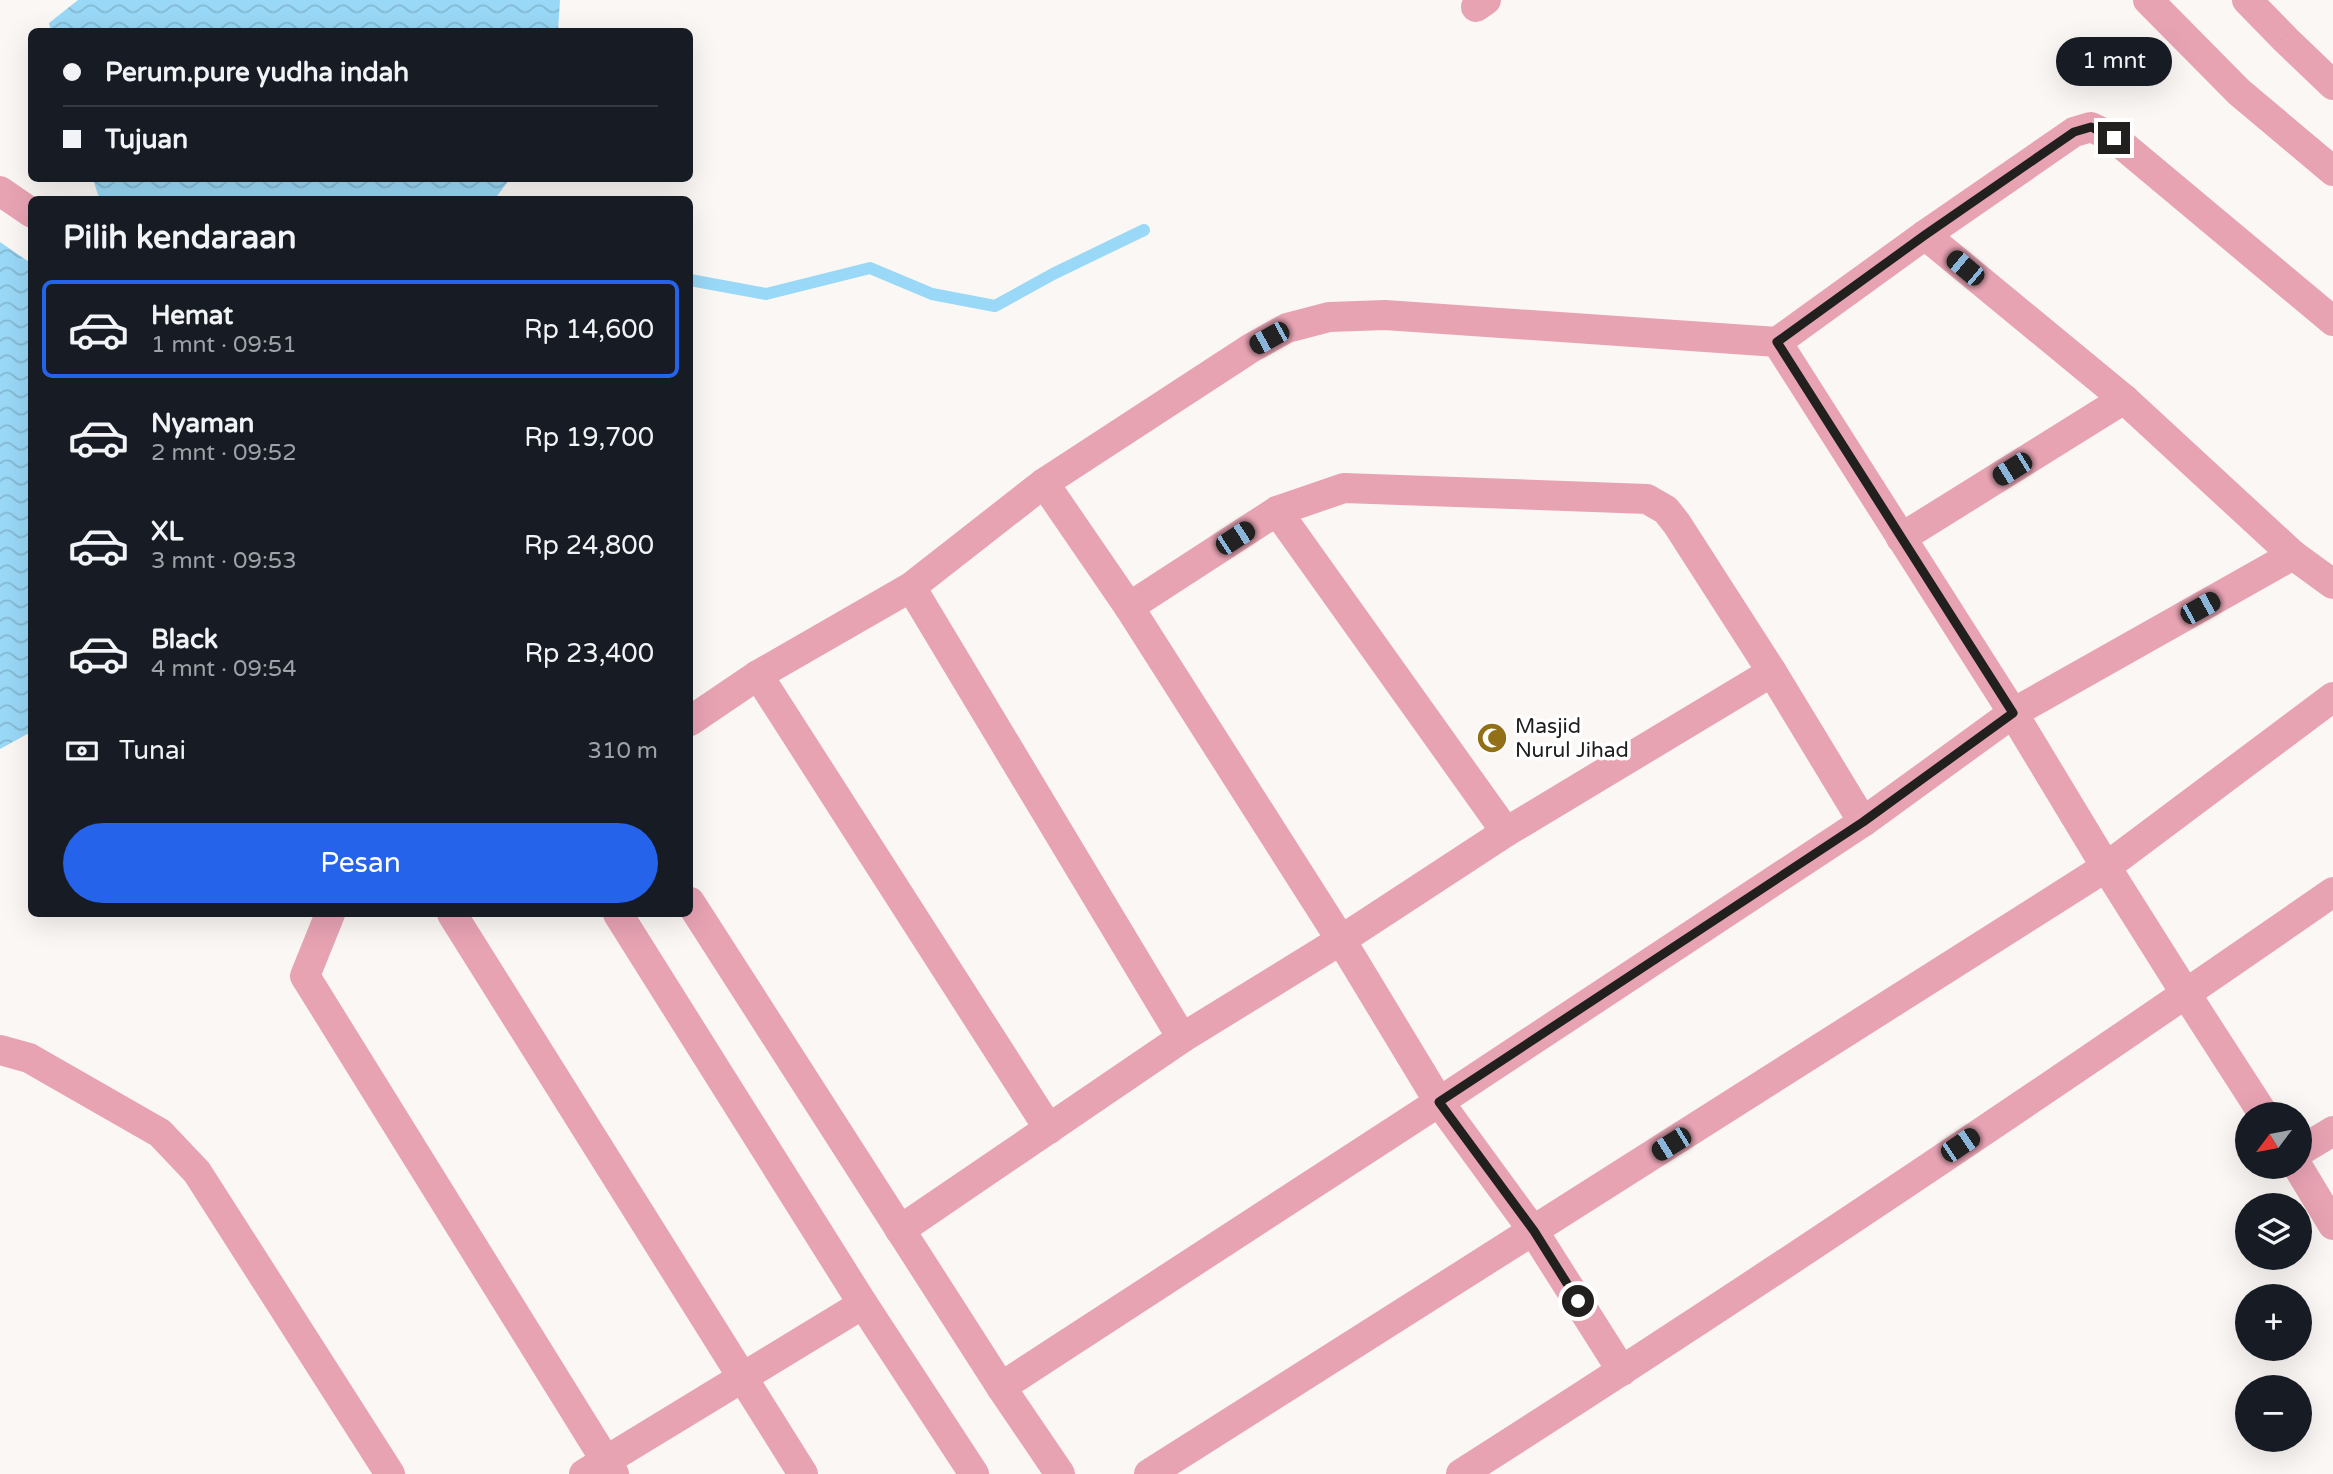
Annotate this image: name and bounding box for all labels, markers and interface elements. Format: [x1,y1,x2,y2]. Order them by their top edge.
callout: 1 mnt [2056,37,2172,86]
text: 1 mnt [2082,47,2146,75]
text: Perum.pure yudha indah [105,57,409,88]
route end [2098,122,2130,154]
text: Tujuan [105,124,188,155]
text: Pilih kendaraan [63,219,297,257]
car [1943,246,1988,290]
icon: car [67,298,130,361]
text: Hemat [151,300,233,331]
text: Rp 14,600 [524,314,654,345]
car [1246,319,1293,357]
text: 1 mnt · 09:51 [151,331,297,359]
icon: car [67,406,130,469]
text: Nyaman [151,408,254,439]
text: Rp 19,700 [524,422,654,453]
text: 2 mnt · 09:52 [151,439,297,467]
car [1989,449,2036,489]
icon: car [67,514,130,577]
text: XL [151,516,183,547]
car [1212,518,1259,558]
text: Rp 24,800 [524,530,654,561]
text: 3 mnt · 09:53 [151,547,297,575]
car [2177,589,2224,627]
icon: car [67,622,130,685]
text: Black [151,624,218,655]
text: Rp 23,400 [524,638,654,669]
text: 4 mnt · 09:54 [151,655,297,683]
place label: Masjid Nurul Jihad [1515,714,1629,763]
mosque icon: Masjid Nurul Jihad [1475,721,1509,755]
icon: cash [63,732,101,770]
text: Tunai [119,735,186,766]
text: 310 m [588,737,658,765]
button: Pesan [63,823,658,903]
north arrow [2235,1102,2312,1180]
map controls [2235,1102,2312,1452]
car [1648,1124,1695,1164]
car [1937,1125,1984,1165]
button: layers [2235,1193,2312,1270]
button: + [2235,1284,2312,1361]
route start [1562,1285,1594,1317]
button: − [2235,1375,2312,1452]

